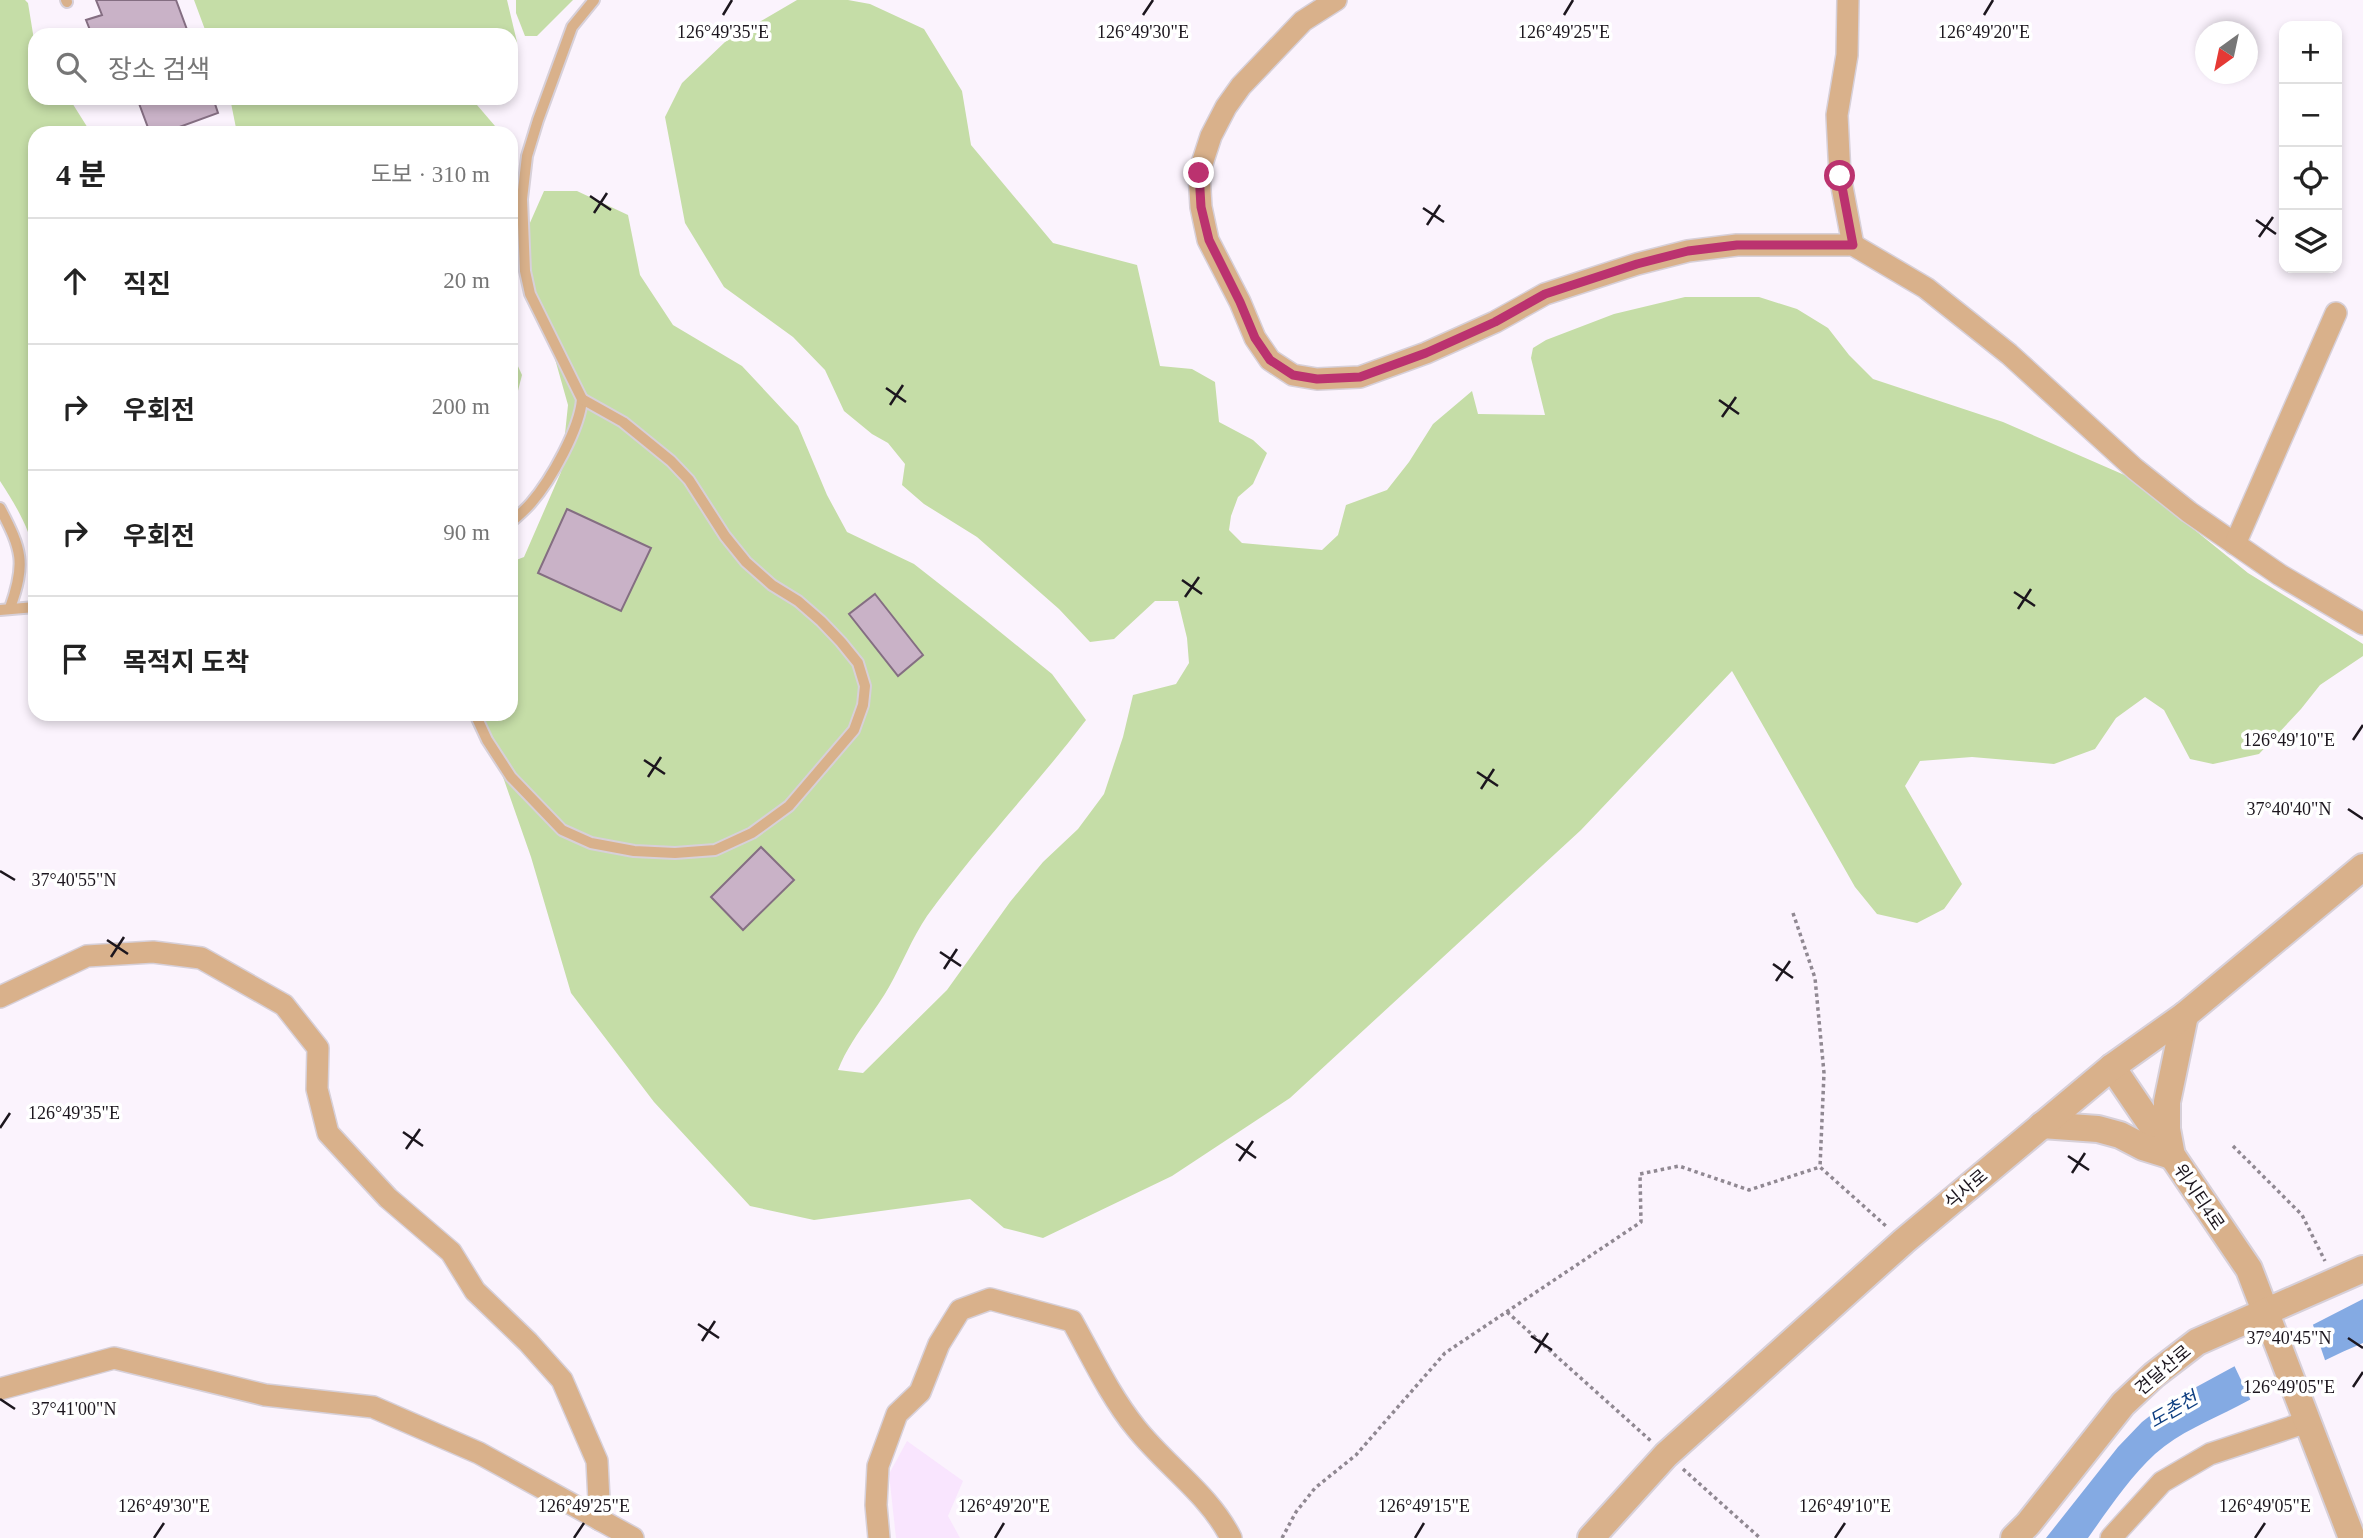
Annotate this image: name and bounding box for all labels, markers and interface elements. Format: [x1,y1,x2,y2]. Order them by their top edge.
north arrow [2195,21,2258,84]
map controls [2279,21,2342,273]
button: + [2279,21,2342,84]
text: 126°49'35"E [677,22,769,42]
text: 126°49'30"E [1097,22,1189,42]
text: 126°49'25"E [1518,22,1610,42]
text: 126°49'20"E [1938,22,2030,42]
search box [28,28,518,105]
icon: search [52,48,90,86]
text: 장소 검색 [108,55,210,84]
button: − [2279,84,2342,147]
button: locate [2279,147,2342,210]
route end [1183,157,1214,188]
text: 4 분 [56,158,106,191]
route start [1824,160,1855,191]
text: 도보 · 310 m [370,162,490,187]
button: layers [2279,210,2342,273]
icon: ahead [56,262,94,300]
text: 20 m [443,268,490,293]
text: 직진 [123,270,171,299]
icon: right [56,388,94,426]
text: 200 m [432,394,490,419]
text: 우회전 [123,396,195,425]
icon: right [56,514,94,552]
text: 90 m [443,520,490,545]
text: 우회전 [123,522,195,551]
icon: arrive [56,640,94,678]
text: 목적지 도착 [123,648,249,677]
text: 126°49'10"E [2243,730,2335,750]
text: 37°40'40"N [2247,799,2331,819]
text: 37°40'55"N [32,870,116,890]
text: 126°49'35"E [28,1103,120,1123]
street label: 위시티4로 [2170,1160,2228,1234]
street label: 식사로 [1941,1165,1991,1213]
text: 37°40'45"N [2247,1328,2331,1348]
street label: 견달산로 [2131,1341,2195,1399]
text: 126°49'05"E [2243,1377,2335,1397]
water label: 도촌천 [2145,1386,2203,1432]
text: 37°41'00"N [32,1399,116,1419]
text: 126°49'30"E [118,1496,210,1516]
text: 126°49'25"E [538,1496,630,1516]
text: 126°49'20"E [958,1496,1050,1516]
text: 126°49'15"E [1378,1496,1470,1516]
text: 126°49'10"E [1799,1496,1891,1516]
text: 126°49'05"E [2219,1496,2311,1516]

